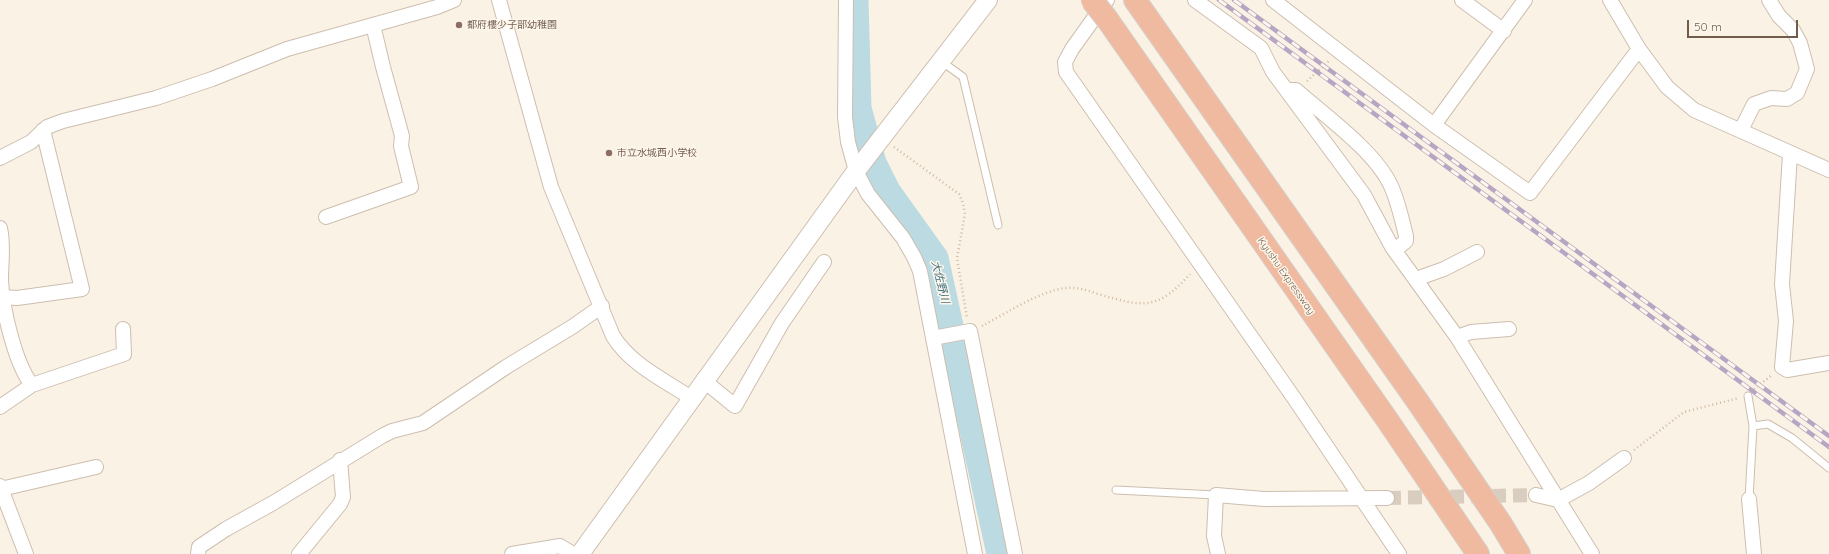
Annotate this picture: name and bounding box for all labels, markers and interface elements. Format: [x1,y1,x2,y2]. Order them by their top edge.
scale bar [1689,12,1800,38]
place label: 都府樓少子部幼稚園 [467,19,557,31]
text: 50 m [1694,19,1722,34]
marker: 都府樓少子部幼稚園 [454,20,464,30]
place label: 市立水城西小学校 [617,147,697,159]
marker: 市立水城西小学校 [604,148,614,158]
street label: Kyushu Expressway [1255,235,1317,317]
water label: 大佐野川 [928,259,952,305]

